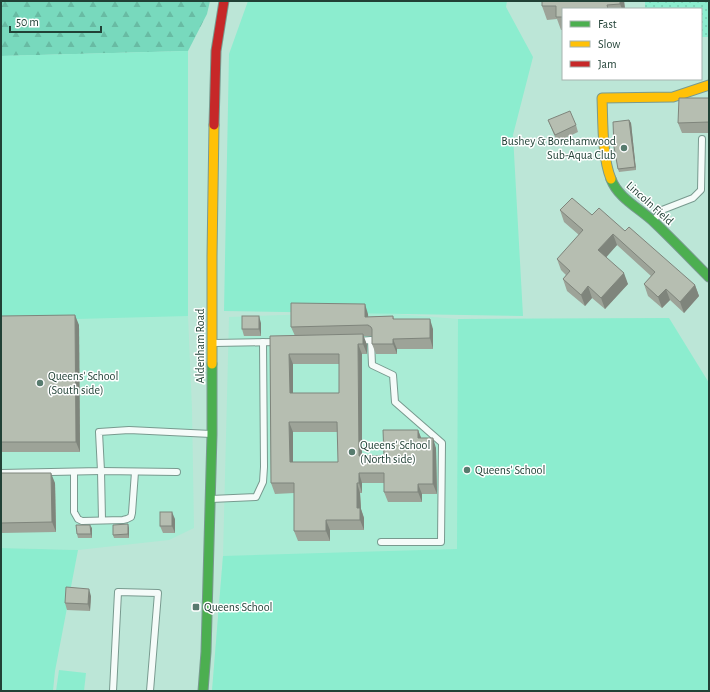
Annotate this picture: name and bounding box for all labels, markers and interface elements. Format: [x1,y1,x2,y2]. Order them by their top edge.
scale bar [10,8,101,34]
legend [562,8,702,80]
text: 50 m [16,16,39,28]
text: Fast [598,18,617,30]
text: Slow [598,38,620,50]
text: Jam [598,58,617,70]
place label: Bushey & Borehamwood Sub-Aqua Club [501,135,616,161]
marker: Bushey & Borehamwood Sub-Aqua Club [619,143,629,153]
street label: Lincoln Field [624,179,676,227]
street label: Aldenham Road [194,309,206,383]
place label: Queens' School (South side) [48,370,118,396]
marker: Queens' School (South side) [35,378,45,388]
place label: Queens' School (North side) [360,439,430,465]
marker: Queens' School (North side) [347,447,357,457]
place label: Queens' School [475,464,545,477]
marker: Queens' School [462,465,472,475]
place label: Queens School [204,601,273,614]
marker: Queens School [191,602,201,612]

